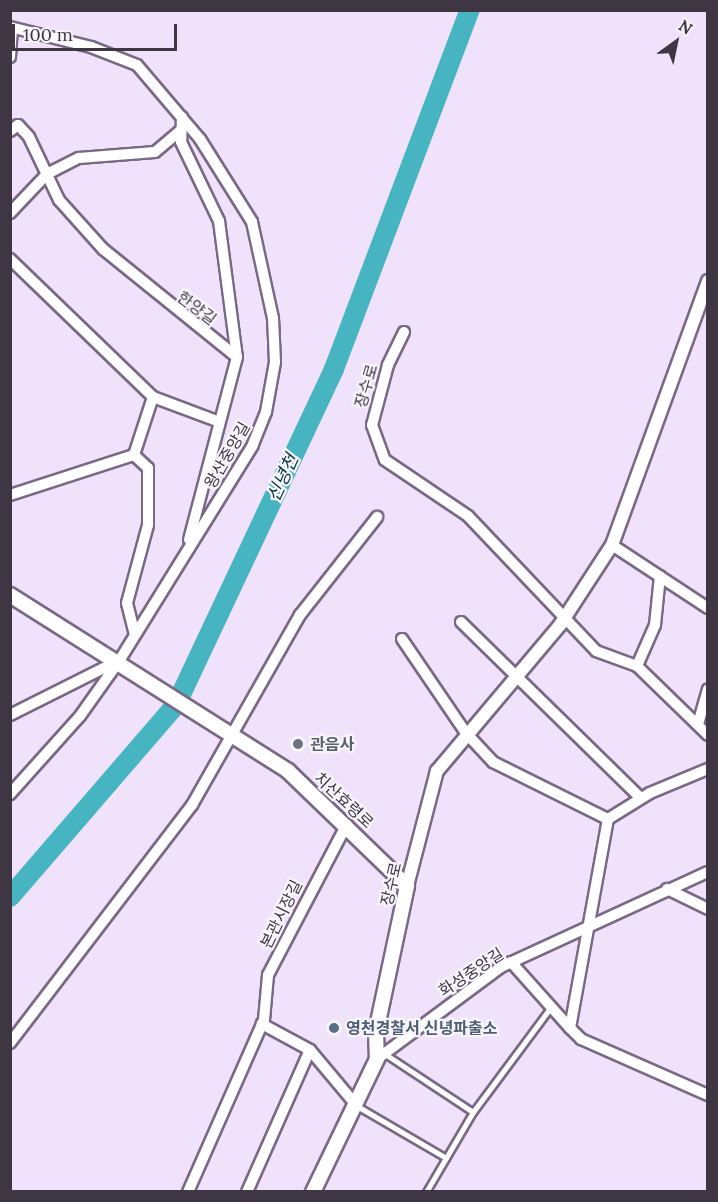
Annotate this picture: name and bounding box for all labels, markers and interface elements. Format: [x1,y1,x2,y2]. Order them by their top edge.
scale bar [15,12,180,50]
north arrow [646,12,706,72]
text: N [675,15,696,39]
text: 100 m [23,23,73,46]
street label: 한양길 [174,287,220,329]
street label: 장수로 [351,362,381,410]
street label: 왕산중앙길 [200,418,254,492]
water label: 신녕천 [263,451,303,505]
place label: 관음사 [310,734,354,754]
marker: 관음사 [291,737,305,751]
street label: 치산효령로 [311,768,377,832]
street label: 장수로 [377,860,405,908]
street label: 본관시장길 [256,877,306,951]
street label: 화성중앙길 [435,944,507,1000]
place label: 영천경찰서 신녕파출소 [346,1018,497,1038]
marker: 영천경찰서 신녕파출소 [327,1021,341,1035]

